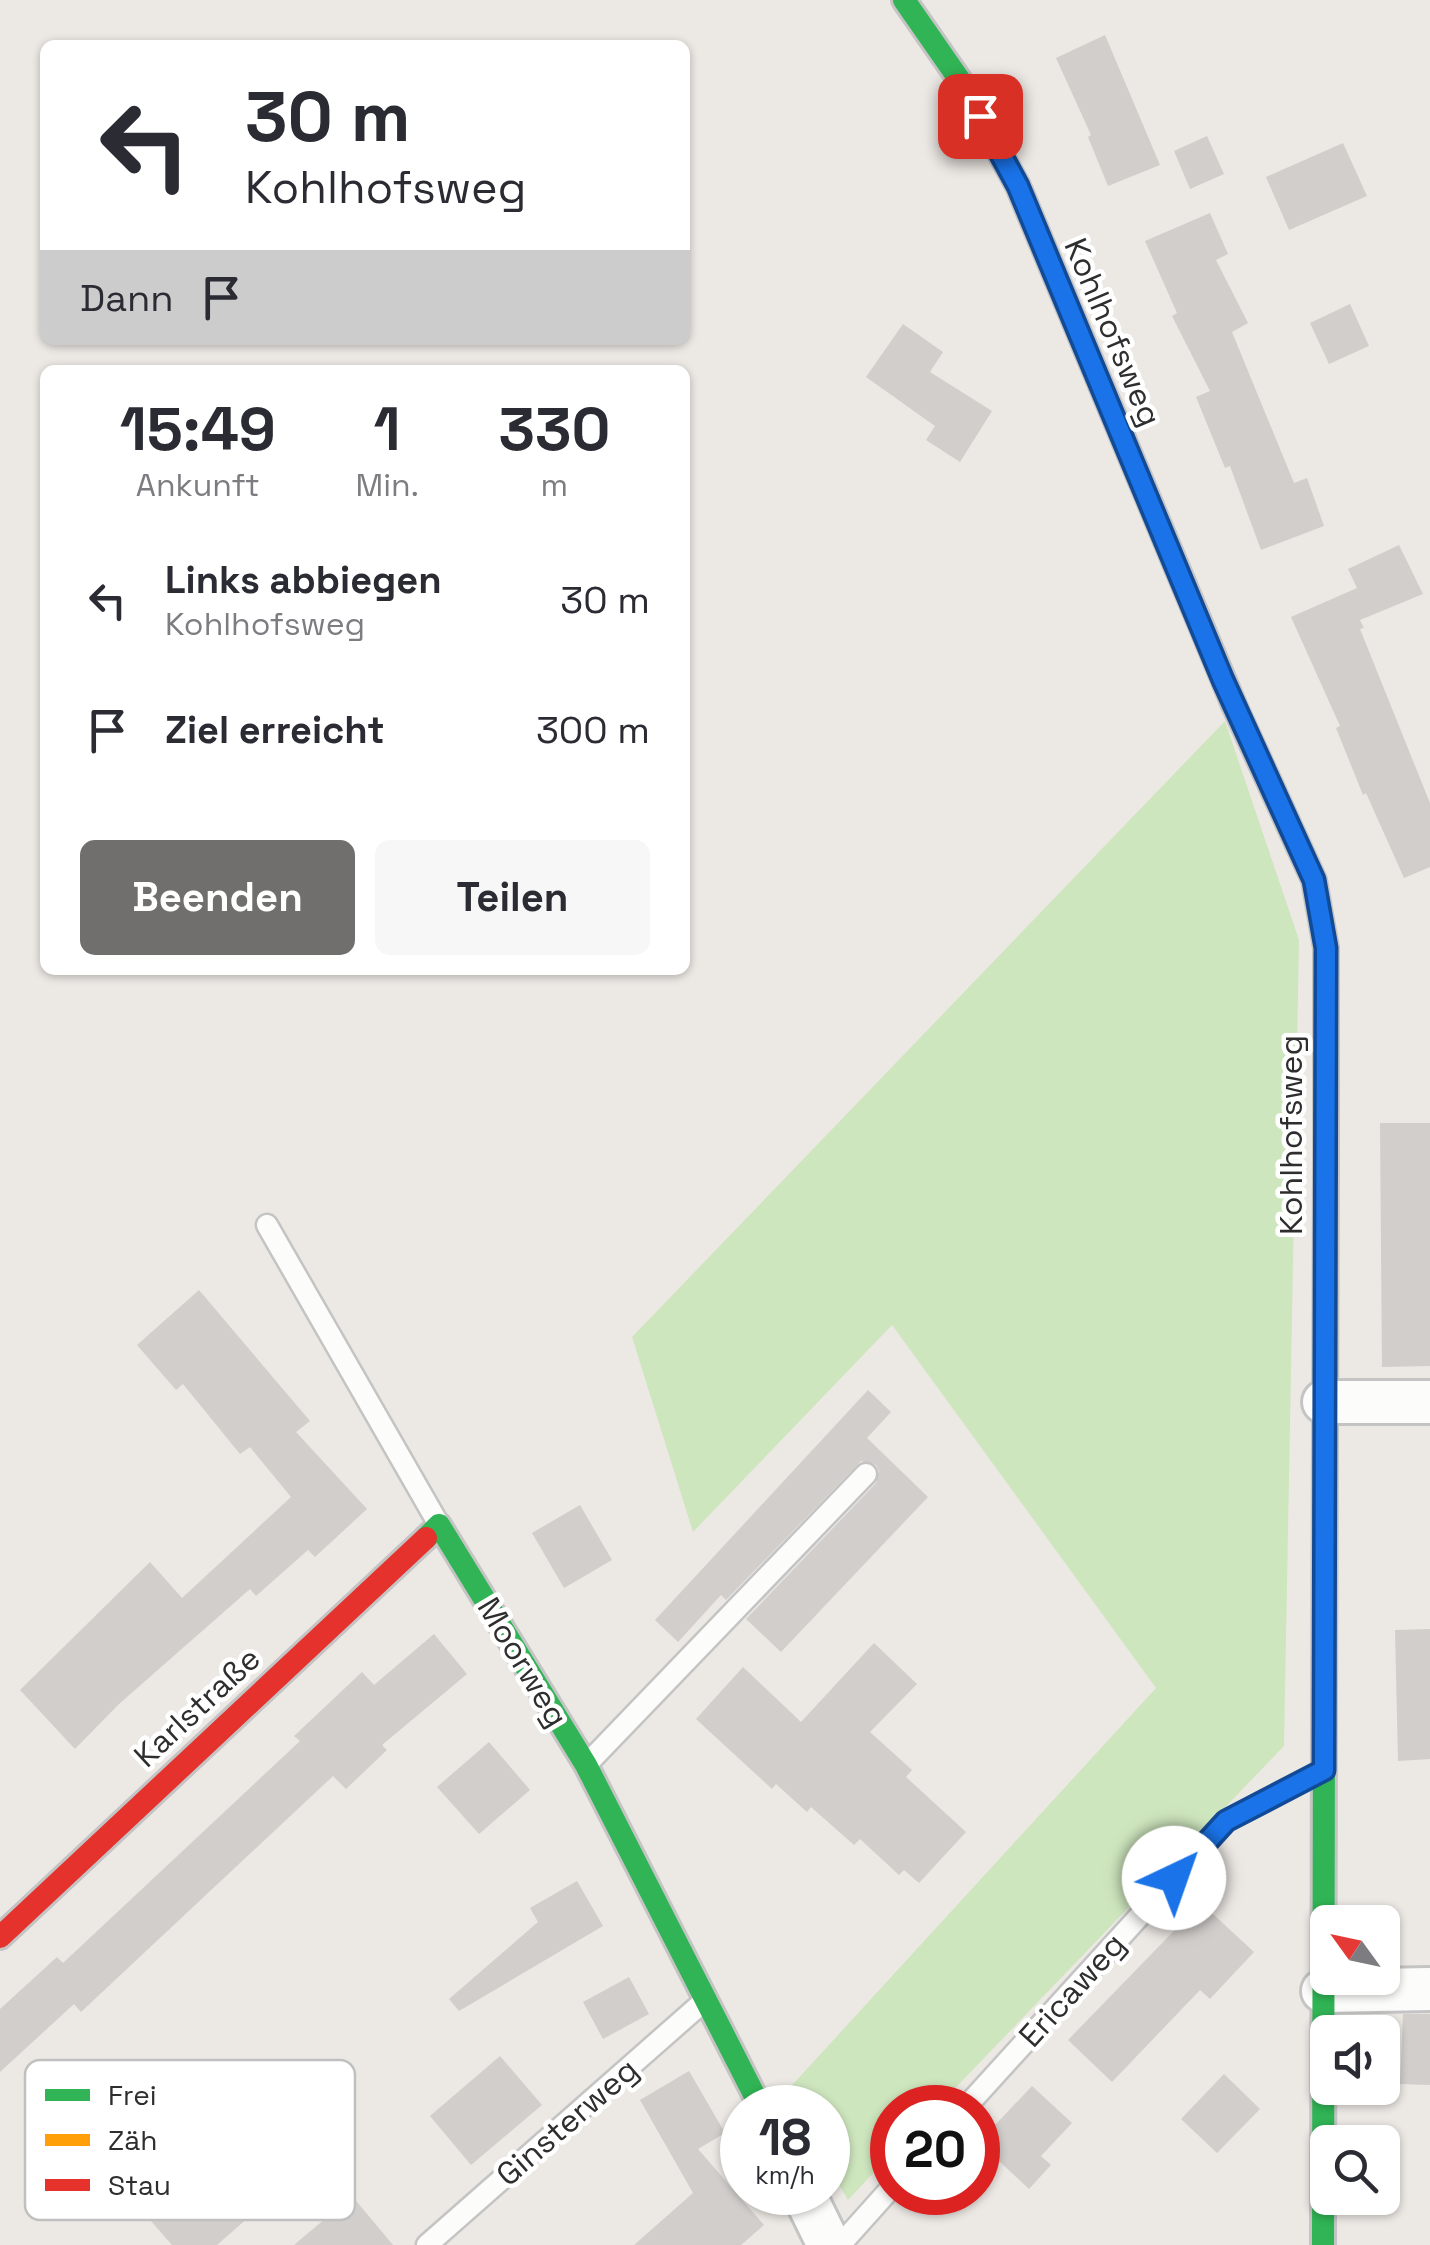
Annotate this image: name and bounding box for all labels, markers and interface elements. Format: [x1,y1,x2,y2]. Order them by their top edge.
text: 30 m [245,72,410,161]
pin [938,74,1023,159]
icon: left [80,80,210,210]
icon: arrive [953,89,1008,144]
text: Kohlhofsweg [245,159,526,216]
street label: Kohlhofsweg [1055,232,1171,432]
icon: arrive [194,270,249,325]
text: Dann [80,274,174,322]
text: 15:49 [120,391,276,468]
text: 1 [374,391,401,468]
text: 330 [498,391,610,468]
text: Ankunft [136,465,260,505]
text: Min. [356,465,419,505]
text: m [541,465,568,505]
text: Links abbiegen [165,556,442,604]
icon: left [80,573,135,628]
text: 30 m [560,576,650,624]
text: Kohlhofsweg [165,604,365,644]
icon: arrive [80,703,135,758]
text: Ziel erreicht [165,706,385,754]
text: 300 m [536,706,650,754]
button: Beenden [80,840,355,955]
button: Teilen [375,840,650,955]
street label: Kohlhofsweg [1271,1035,1311,1235]
street label: Moorweg [469,1590,577,1734]
street label: Karlstraße [126,1638,268,1776]
position arrow [1122,1826,1226,1930]
north arrow [1310,1905,1400,1995]
map controls [1310,1905,1400,2215]
street label: Ericaweg [1010,1925,1134,2055]
button: sound [1310,2015,1400,2105]
street label: Ginsterweg [488,2049,646,2195]
legend [25,2060,355,2220]
text: Frei [108,2077,157,2113]
speed limit sign: 20 [870,2085,1000,2215]
text: 18 [759,2106,811,2170]
text: Zäh [108,2122,157,2158]
button: search [1310,2125,1400,2215]
text: km/h [755,2159,815,2191]
text: Stau [108,2167,171,2203]

